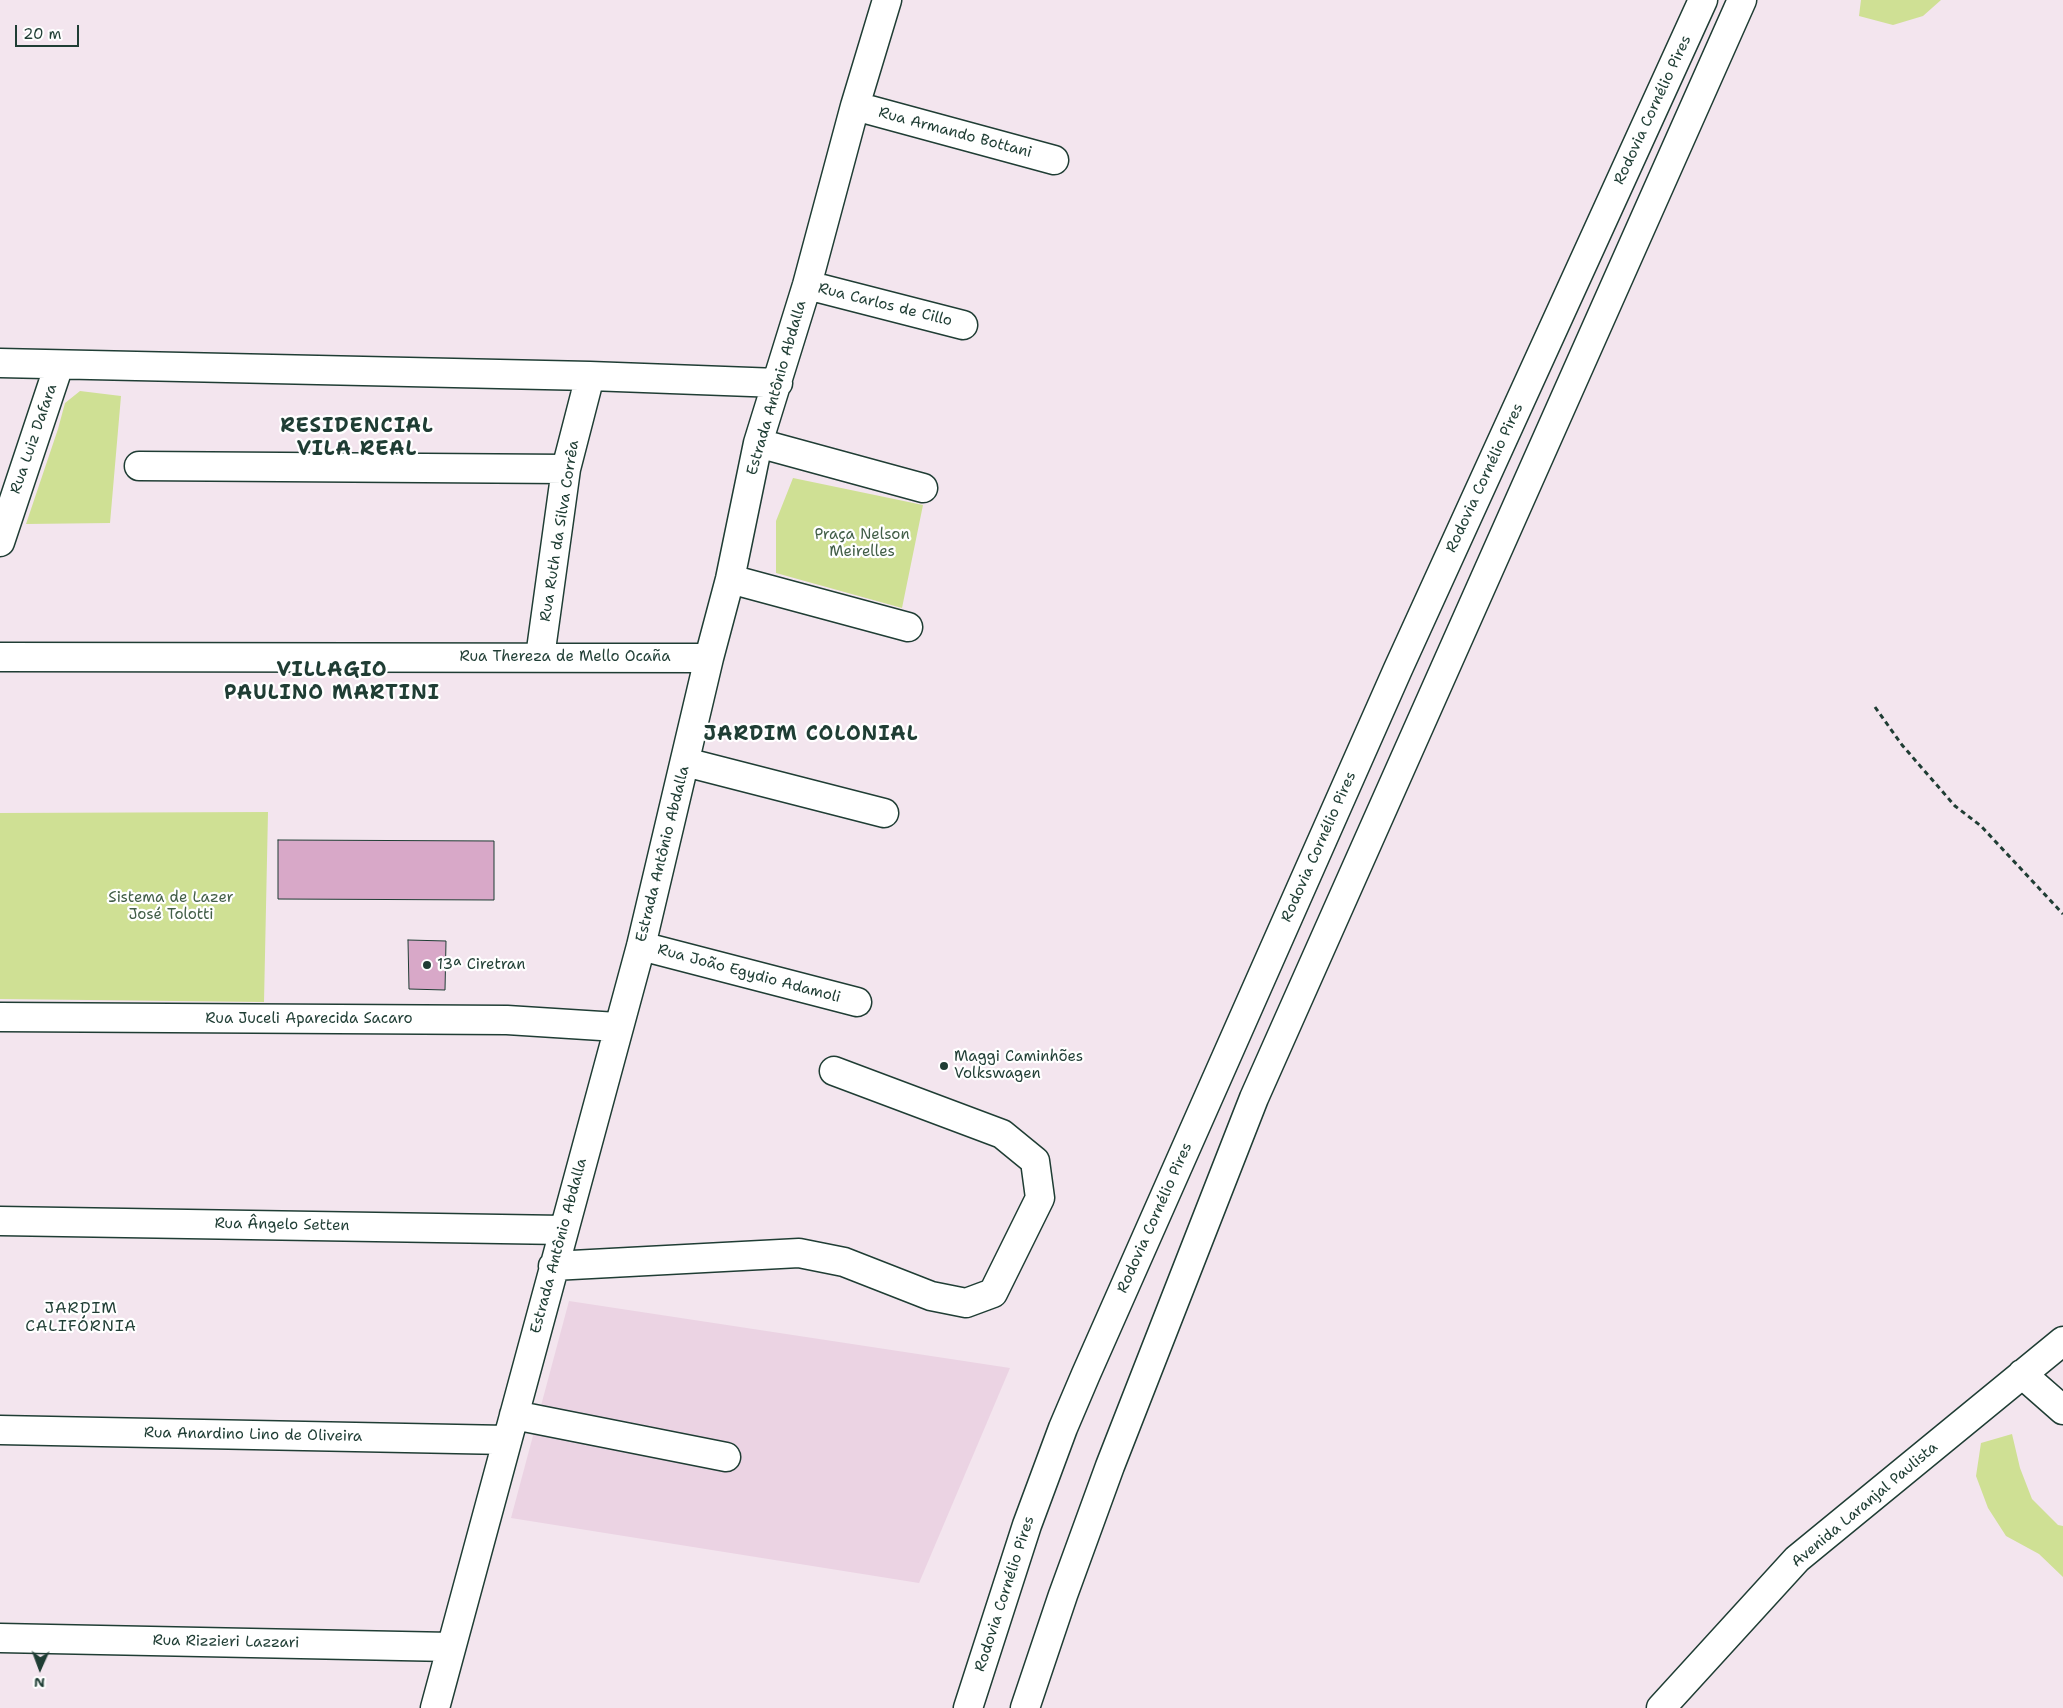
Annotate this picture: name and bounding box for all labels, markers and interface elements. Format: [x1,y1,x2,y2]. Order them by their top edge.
scale bar [18,15,81,47]
text: 20 m [23,24,62,44]
street label: Rodovia Cornélio Pires [1610,32,1696,188]
street label: Rua Armando Bottani [876,104,1034,162]
street label: Rua Carlos de Cillo [816,280,954,330]
street label: Estrada Antônio Abdalla [743,299,811,477]
street label: Rua Luiz Dafara [7,382,61,496]
street label: Rodovia Cornélio Pires [1442,400,1528,556]
district label: RESIDENCIAL VILA REAL [279,415,435,462]
street label: Rua Ruth da Silva Corrêa [537,439,583,623]
park label: Praça Nelson Meirelles [814,526,910,561]
street label: Rua Thereza de Mello Ocaña [460,648,670,666]
district label: VILLAGIO PAULINO MARTINI [222,659,442,706]
district label: JARDIM COLONIAL [702,723,920,747]
street label: Estrada Antônio Abdalla [632,764,694,944]
street label: Rodovia Cornélio Pires [1278,769,1360,925]
park label: Sistema de Lazer José Tolotti [108,889,234,924]
street label: Rua João Egydio Adamoli [656,941,842,1007]
place label: 13ª Ciretran [437,956,525,974]
marker: 13ª Ciretran [421,959,433,971]
street label: Rua Juceli Aparecida Sacaro [205,1010,413,1028]
place label: Maggi Caminhões Volkswagen [954,1048,1083,1083]
marker: Maggi Caminhões Volkswagen [938,1060,950,1072]
street label: Rodovia Cornélio Pires [1114,1140,1196,1296]
street label: Estrada Antônio Abdalla [527,1156,591,1336]
street label: Rua Ângelo Setten [214,1215,350,1235]
district label: JARDIM CALIFÓRNIA [24,1299,138,1337]
street label: Rua Anardino Lino de Oliveira [144,1424,362,1446]
street label: Avenida Laranjal Paulista [1788,1439,1942,1571]
street label: Rodovia Cornélio Pires [971,1514,1039,1674]
street label: Rua Rizzieri Lazzari [152,1632,300,1652]
north arrow [15,1643,65,1693]
text: N [34,1674,45,1692]

